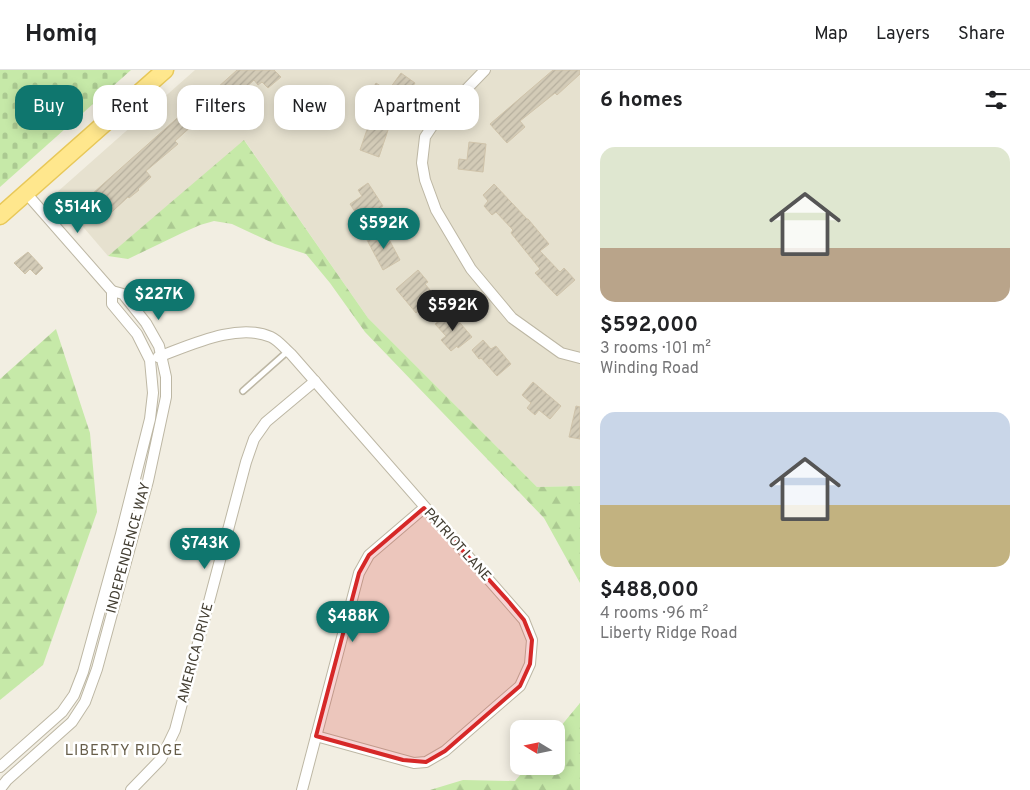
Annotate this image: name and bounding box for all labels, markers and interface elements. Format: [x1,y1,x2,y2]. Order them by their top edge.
text: Homiq [25,20,97,50]
text: Map [814,23,848,46]
text: Layers [876,23,930,46]
text: Share [958,23,1005,46]
chip: Buy [15,85,83,130]
chip: Rent [93,85,167,130]
chip: Filters [177,85,264,130]
chip: New [274,85,345,130]
chip: Apartment [355,85,479,130]
icon: filters [982,86,1010,114]
text: 6 homes [600,87,683,114]
icon: home [760,179,850,269]
pin: $514K [43,191,113,234]
text: $514K [54,198,102,218]
pin: $592K [349,208,419,250]
text: $592K [359,214,409,234]
pin: $227K [124,278,194,321]
text: $227K [135,285,183,305]
pin: $592K [418,290,488,332]
text: $592K [428,296,478,316]
text: $592,000 [600,312,698,339]
text: 3 rooms · 101 m² [600,339,711,359]
text: Winding Road [600,359,699,379]
icon: home [760,444,850,534]
street label: INDEPENDENCE WAY [103,481,155,615]
street label: PATRIOT LANE [420,505,494,585]
pin: $743K [170,528,240,570]
text: $743K [181,534,229,554]
text: $488,000 [600,577,699,604]
pin: $488K [318,600,388,643]
street label: AMERICA DRIVE [174,601,218,705]
text: 4 rooms · 96 m² [600,604,708,624]
text: $488K [327,607,379,627]
text: Liberty Ridge Road [600,624,738,644]
north arrow [510,720,565,775]
map controls [510,720,565,775]
district label: LIBERTY RIDGE [65,742,183,761]

